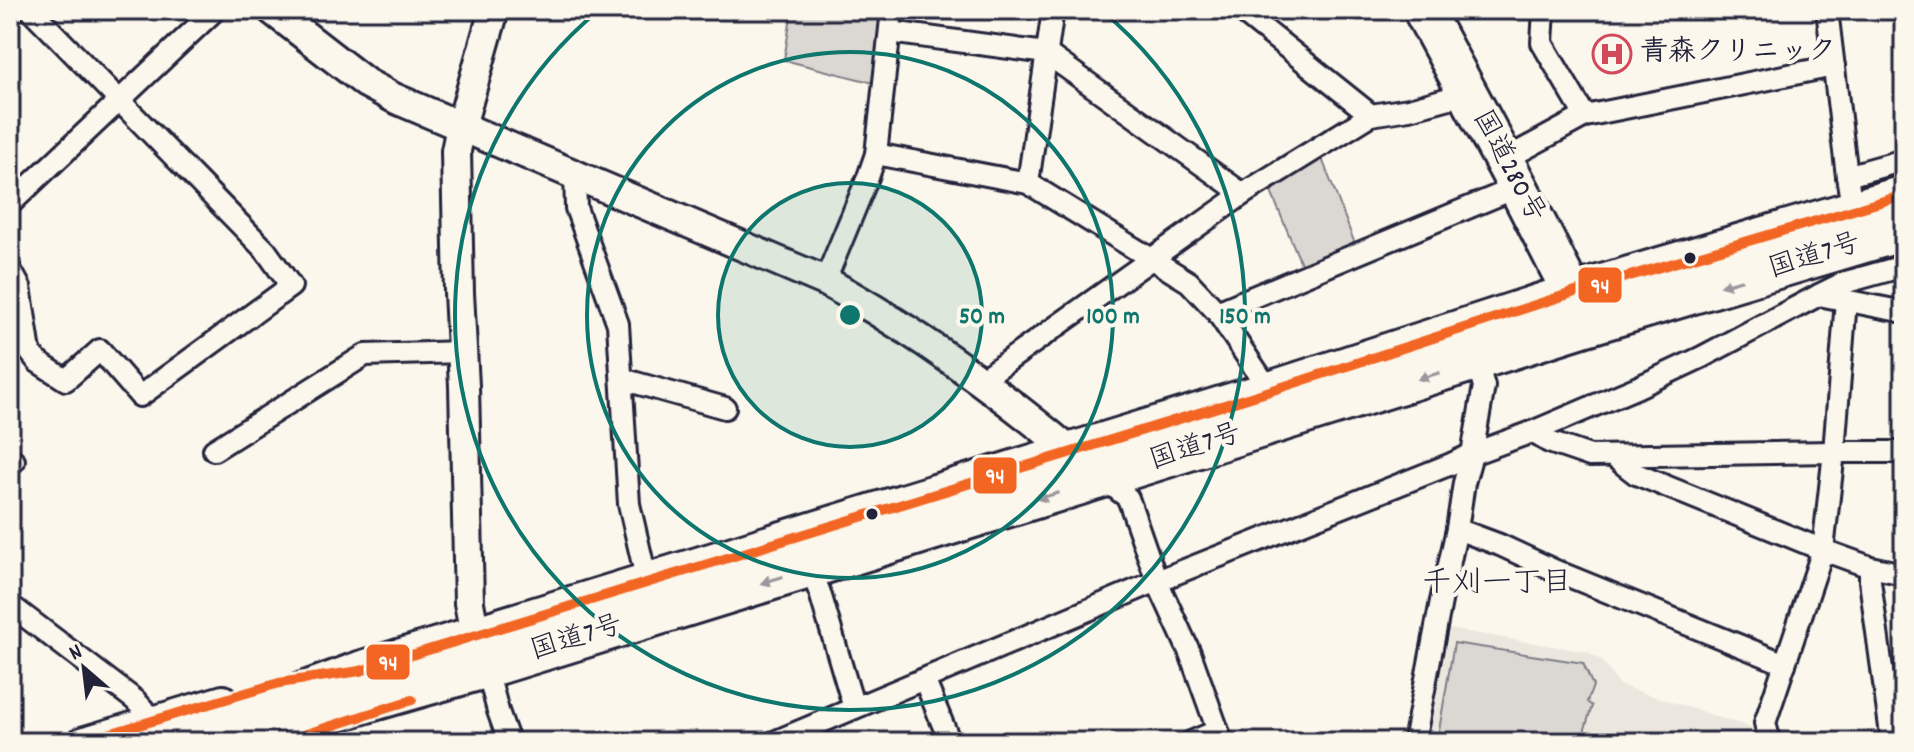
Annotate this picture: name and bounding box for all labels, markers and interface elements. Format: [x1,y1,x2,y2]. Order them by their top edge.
hospital icon: 青森クリニック [1591,33,1633,75]
place label: 青森クリニック [1640,34,1836,74]
street label: 国道280号 [1461,103,1553,231]
street label: 国道7号 [1764,225,1866,291]
unlabelled marker [1682,250,1698,266]
line badge: 94 [1577,266,1623,304]
text: 94 [1590,273,1610,304]
one-way arrow [1719,277,1743,290]
centre of rings [836,301,864,329]
text: 50 m [959,301,1005,335]
text: 100 m [1086,301,1140,335]
text: 150 m [1219,301,1271,335]
one-way arrow [1417,370,1441,382]
street label: 国道7号 [1145,415,1247,483]
line badge: 94 [972,456,1018,495]
text: 94 [985,463,1005,494]
one-way arrow [1035,490,1059,502]
unlabelled marker [864,506,880,522]
district label: 千刈一丁目 [1422,564,1572,607]
one-way arrow [760,574,784,587]
street label: 国道7号 [526,607,628,673]
north arrow [44,628,124,708]
text: N [64,637,88,670]
line badge: 94 [365,643,411,681]
text: 94 [378,650,398,681]

